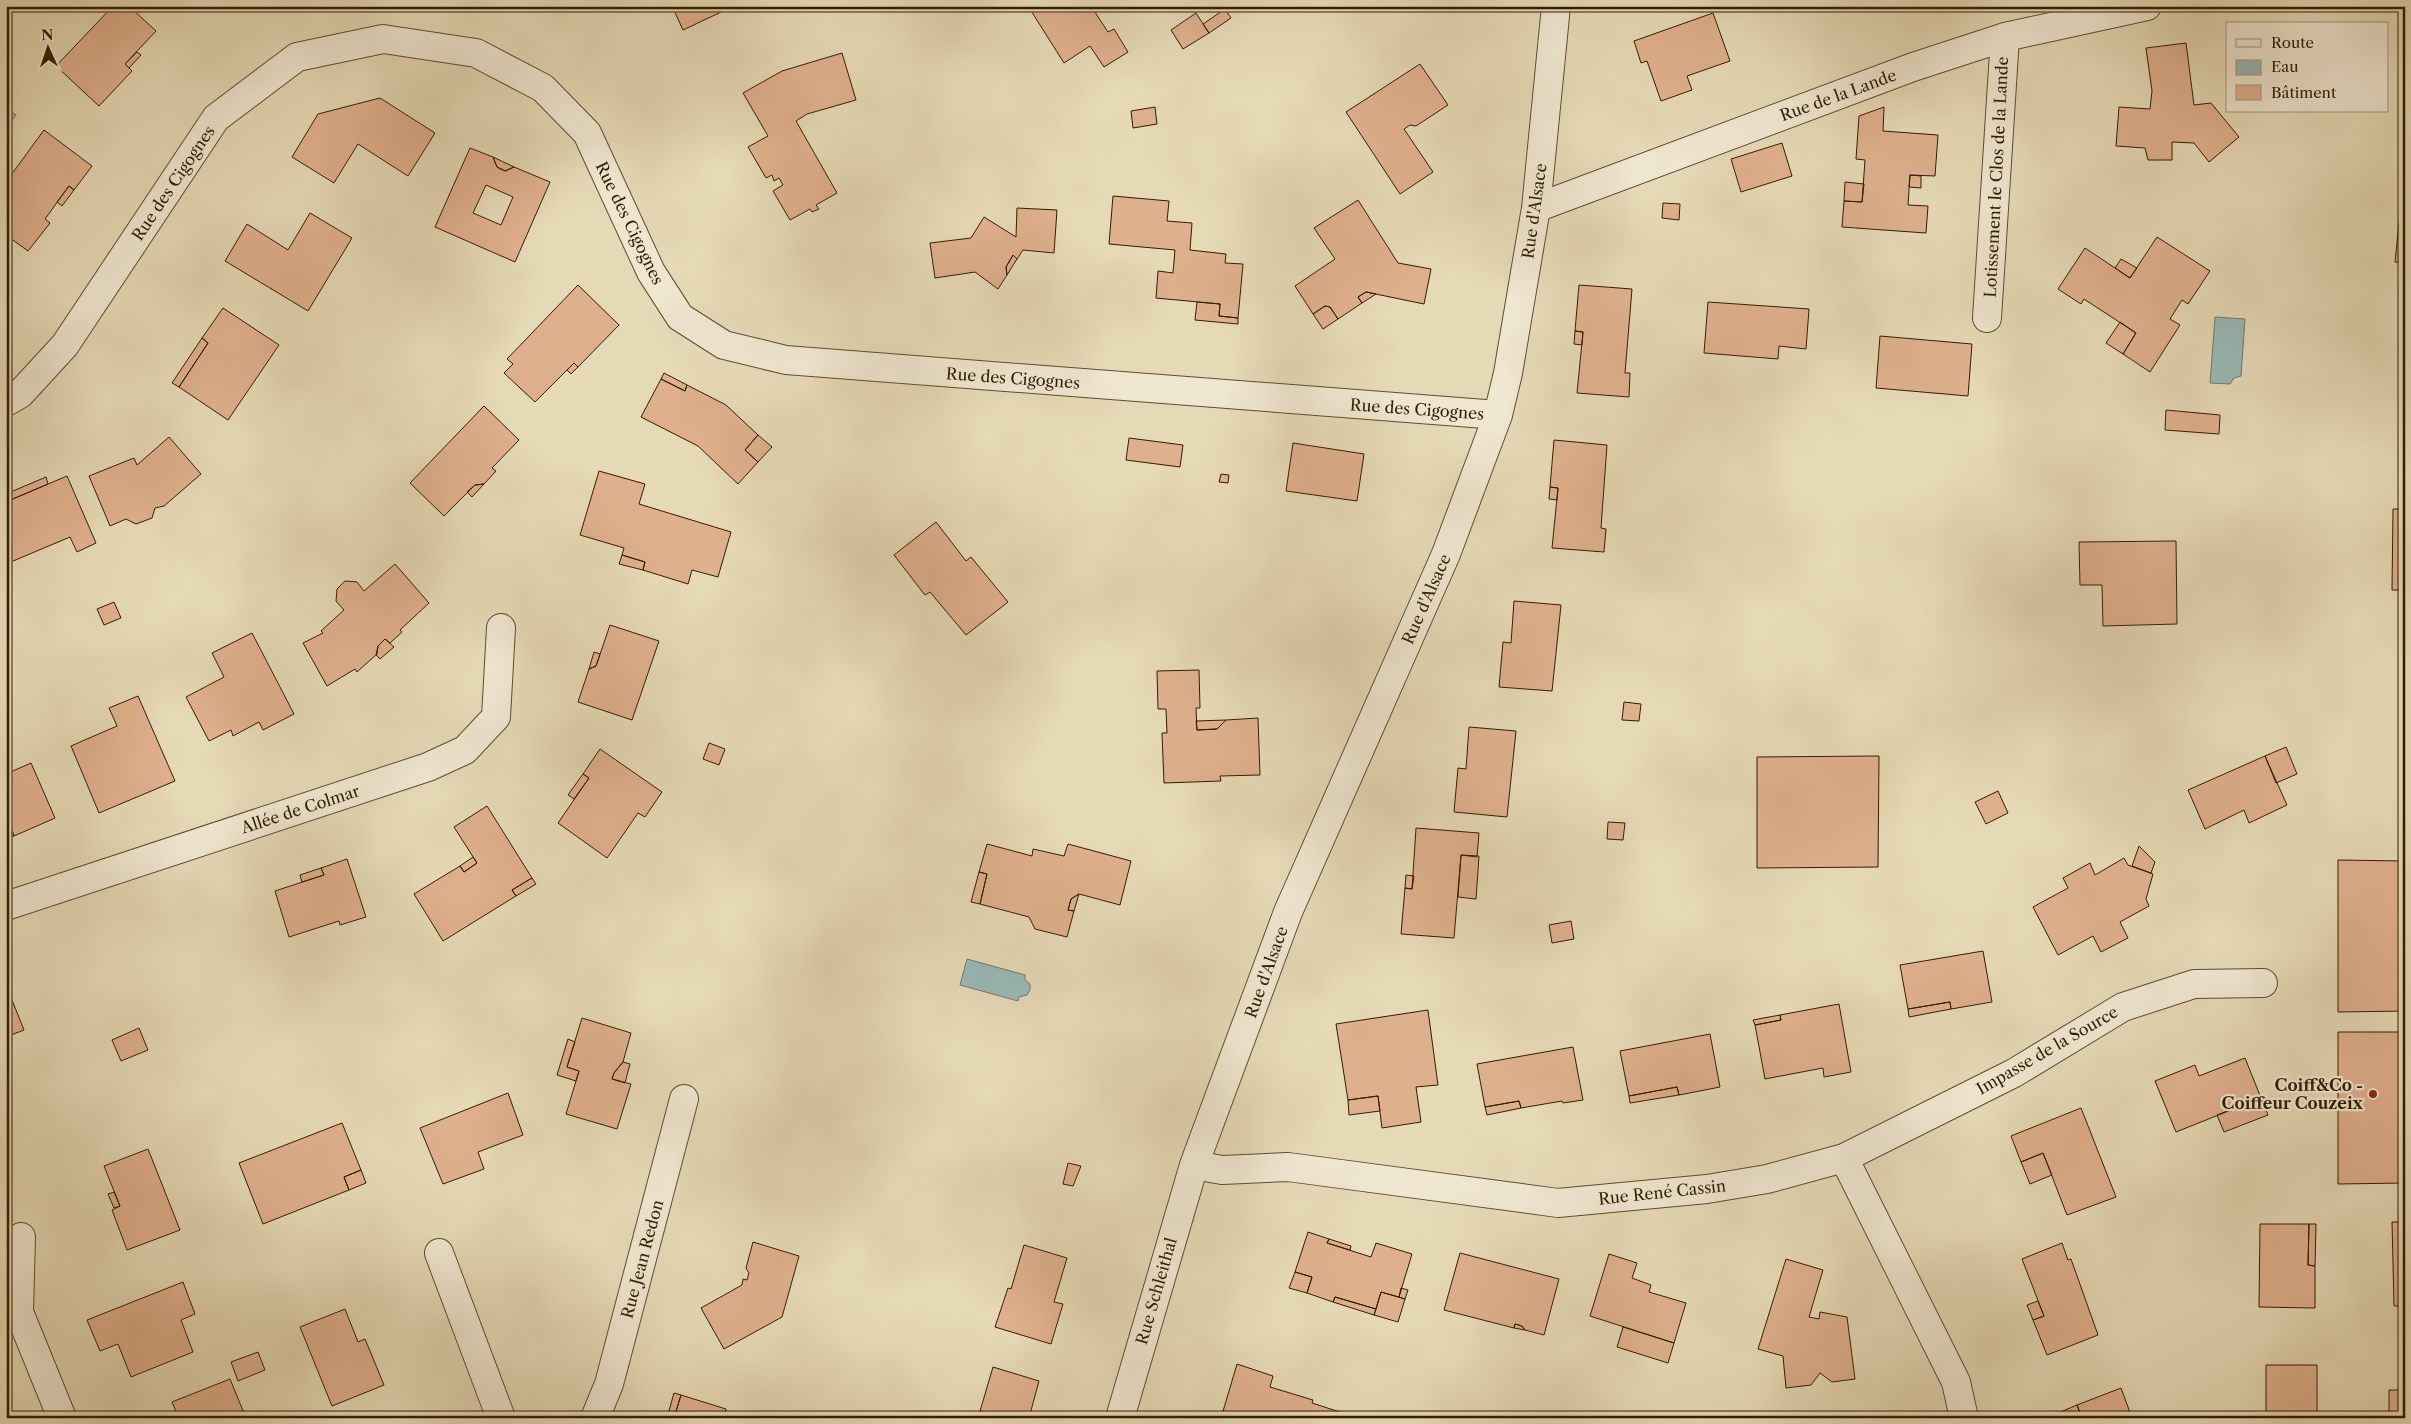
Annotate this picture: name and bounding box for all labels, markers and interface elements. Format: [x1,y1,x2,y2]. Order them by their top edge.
north arrow [22,22,72,72]
legend [2226,22,2388,112]
text: N [41,26,54,44]
text: Route [2271,33,2314,52]
street label: Lotissement le Clos de la Lande [1980,56,2012,298]
text: Eau [2271,57,2299,76]
street label: Rue de la Lande [1777,65,1899,125]
text: Bâtiment [2271,83,2337,102]
street label: Rue des Cigognes [127,122,219,244]
street label: Rue des Cigognes [592,158,668,288]
street label: Rue d'Alsace [1517,162,1551,260]
street label: Rue des Cigognes [945,363,1081,393]
street label: Rue des Cigognes [1349,394,1485,424]
street label: Rue d'Alsace [1397,551,1455,647]
street label: Allée de Colmar [237,780,362,838]
street label: Rue d'Alsace [1240,923,1292,1021]
street label: Impasse de la Source [1973,1001,2121,1099]
place label: Coiff&Co - Coiffeur Couzeix [2222,1075,2364,1113]
marker: Coiff&Co - Coiffeur Couzeix [2367,1088,2379,1100]
street label: Rue René Cassin [1597,1175,1727,1209]
street label: Rue Jean Redon [617,1197,667,1321]
street label: Rue Schleithal [1131,1235,1181,1347]

